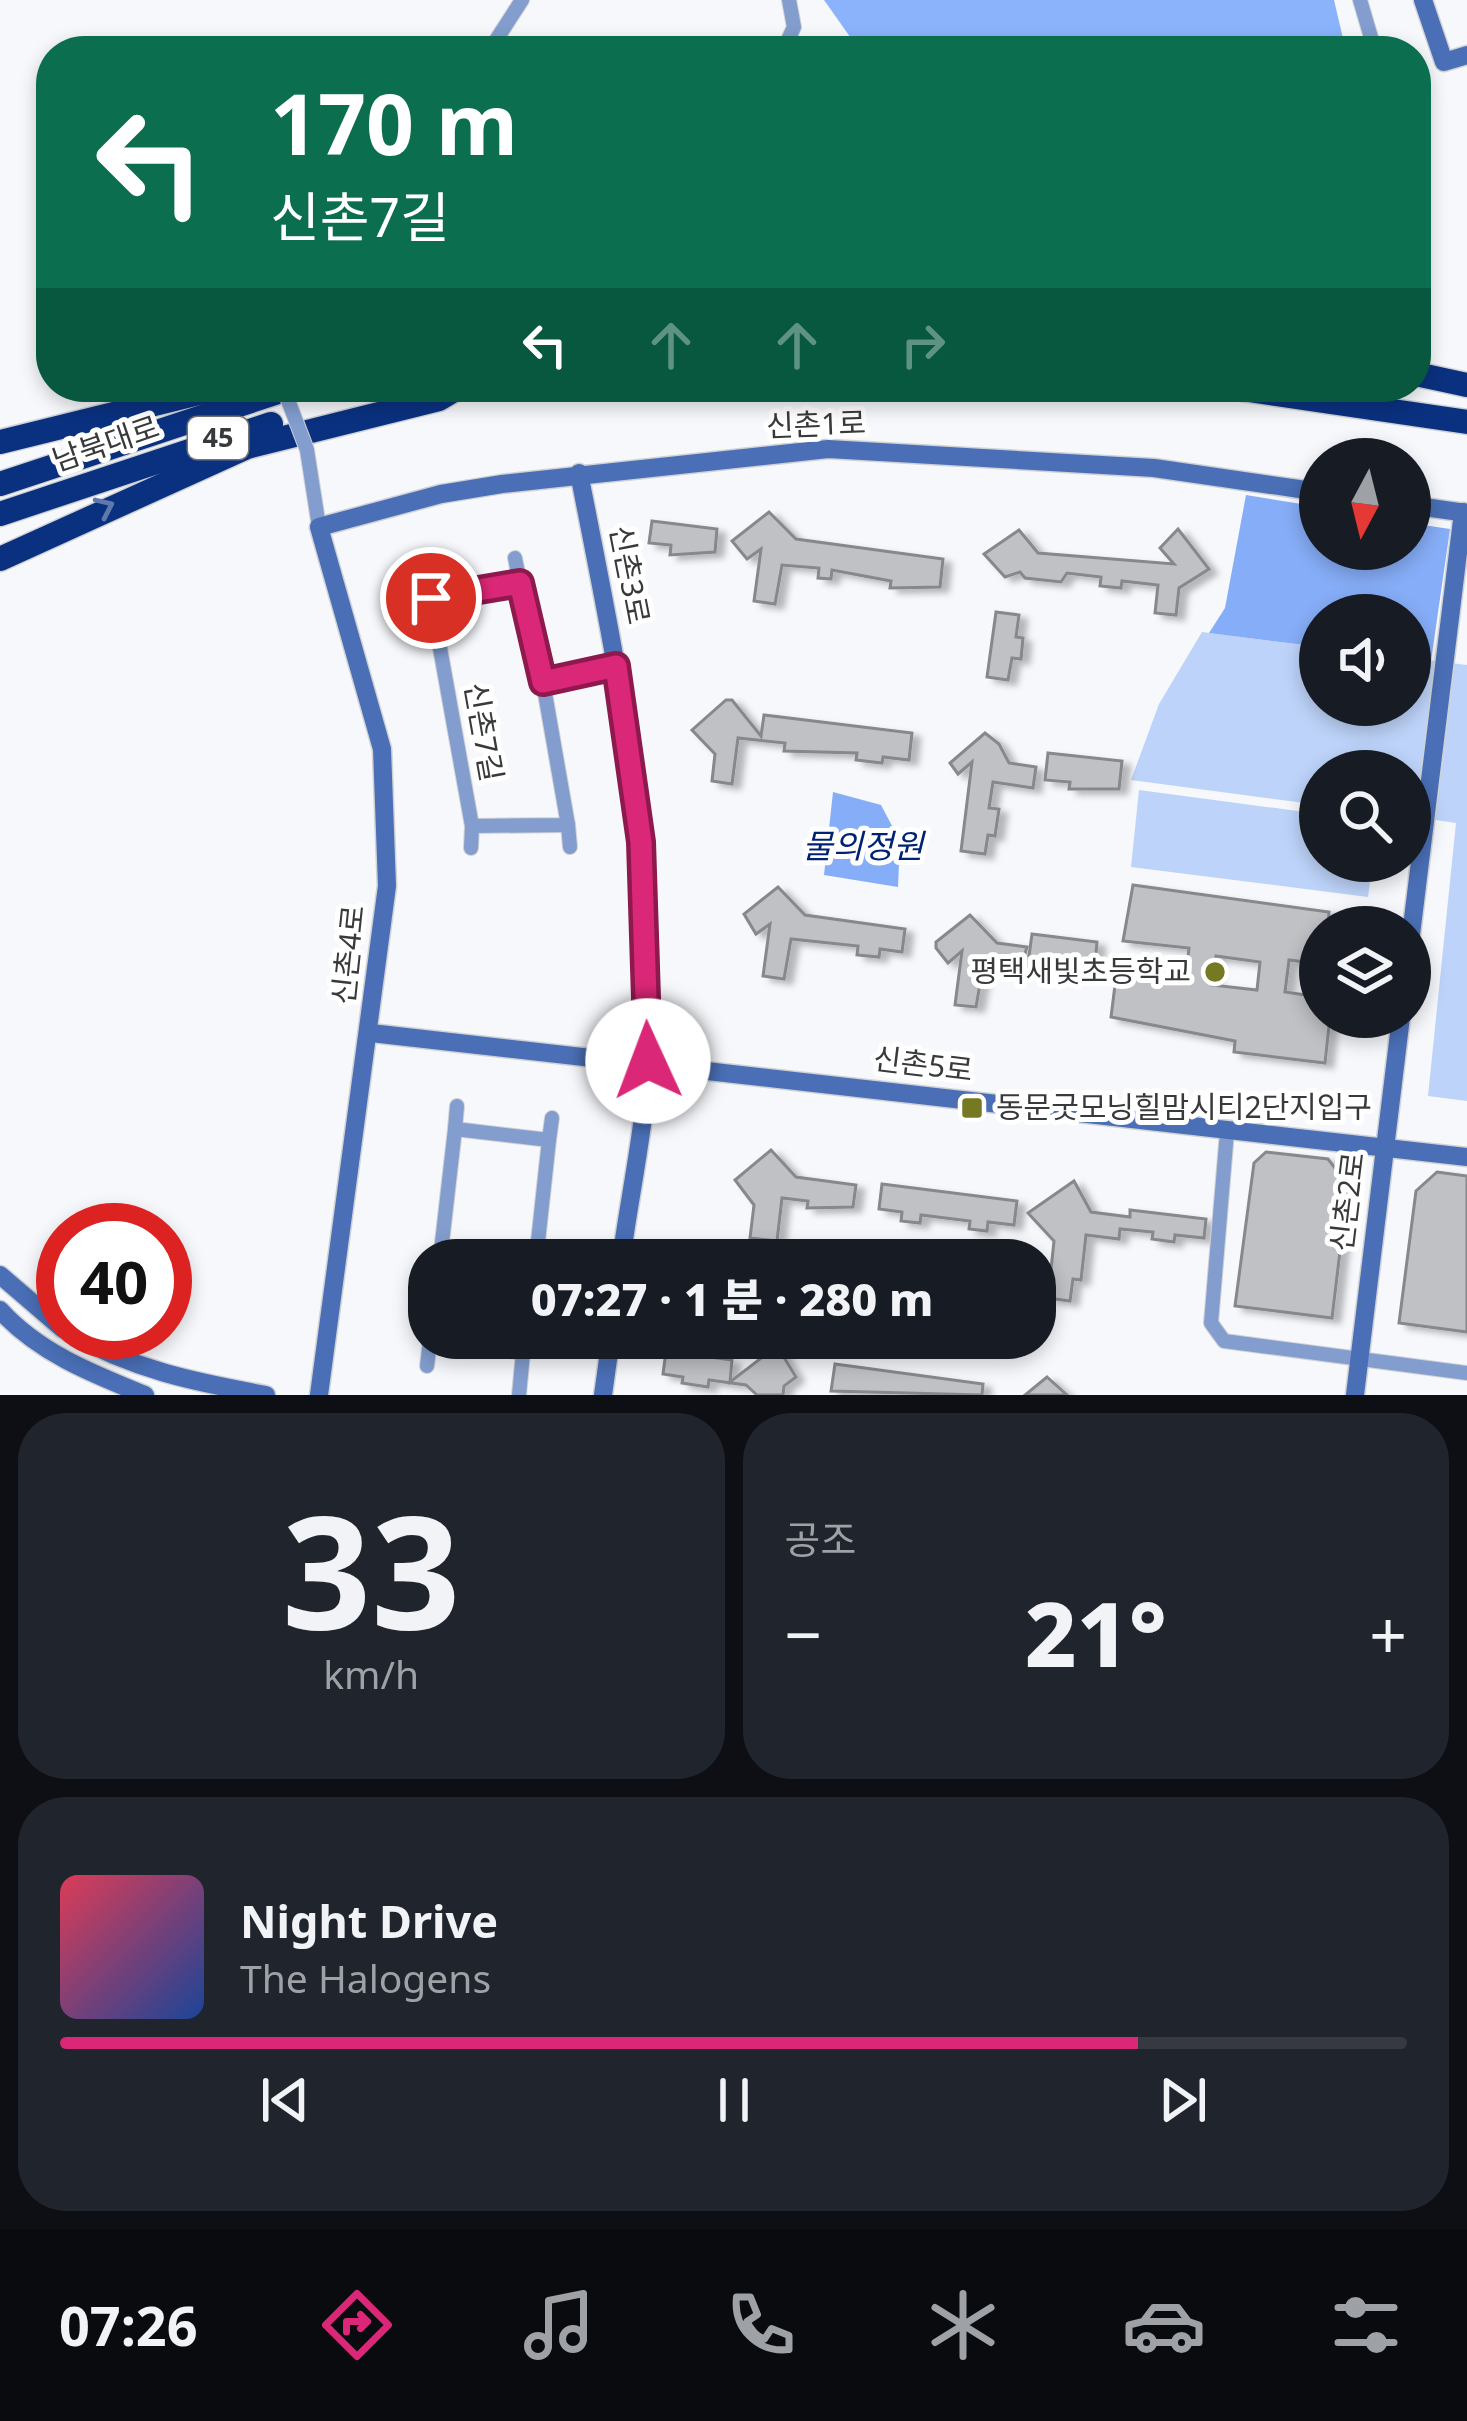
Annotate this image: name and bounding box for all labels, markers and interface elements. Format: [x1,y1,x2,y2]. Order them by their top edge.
text: 170 m [270,65,518,180]
icon: left [72,84,228,240]
text: 신촌7길 [270,179,450,253]
icon: left [512,312,578,378]
icon: ahead [638,312,704,378]
icon: ahead [764,312,830,378]
icon: right [890,312,956,378]
street label: 신촌1로 [765,401,867,446]
street label: 남북대로 [47,405,164,480]
road number: 45 [188,417,248,459]
north arrow [1299,438,1431,570]
map controls [1299,438,1431,1038]
one-way arrow [93,498,114,521]
street label: 신촌3로 [601,522,660,628]
pin [380,547,482,649]
icon: arrive [398,565,464,631]
button: sound [1299,594,1431,726]
street label: 신촌7길 [456,679,513,785]
button: search [1299,750,1431,882]
water label: 물의정원 [802,823,926,868]
street label: 신촌4로 [322,903,373,1007]
button: layers [1299,906,1431,1038]
place label: 평택새빛초등학교 [970,950,1191,991]
marker: 평택새빛초등학교 [1202,959,1228,985]
position arrow [585,998,711,1124]
street label: 신촌5로 [871,1037,975,1090]
place label: 동문굿모닝힐맘시티2단지입구 [996,1086,1372,1127]
marker: 동문굿모닝힐맘시티2단지입구 [959,1095,985,1121]
street label: 신촌2로 [1320,1150,1373,1254]
speed limit sign: 40 [36,1203,192,1359]
text: 07:27 · 1 분 · 280 m [531,1268,933,1329]
text: 33 [282,1462,460,1675]
text: 공조 [785,1512,856,1565]
text: 21° [1025,1571,1167,1693]
text: − [785,1588,822,1678]
text: + [1369,1588,1407,1678]
text: km/h [323,1647,419,1700]
text: Night Drive [240,1890,498,1951]
text: The Halogens [240,1951,491,2004]
icon: previous [252,2067,318,2133]
icon: pause [701,2067,767,2133]
icon: next [1150,2067,1216,2133]
icon: directions [315,2283,399,2367]
icon: music [517,2283,601,2367]
icon: phone [719,2283,803,2367]
icon: climate [921,2283,1005,2367]
icon: car [1122,2283,1206,2367]
icon: filters [1324,2283,1408,2367]
text: 07:26 [59,2288,198,2362]

